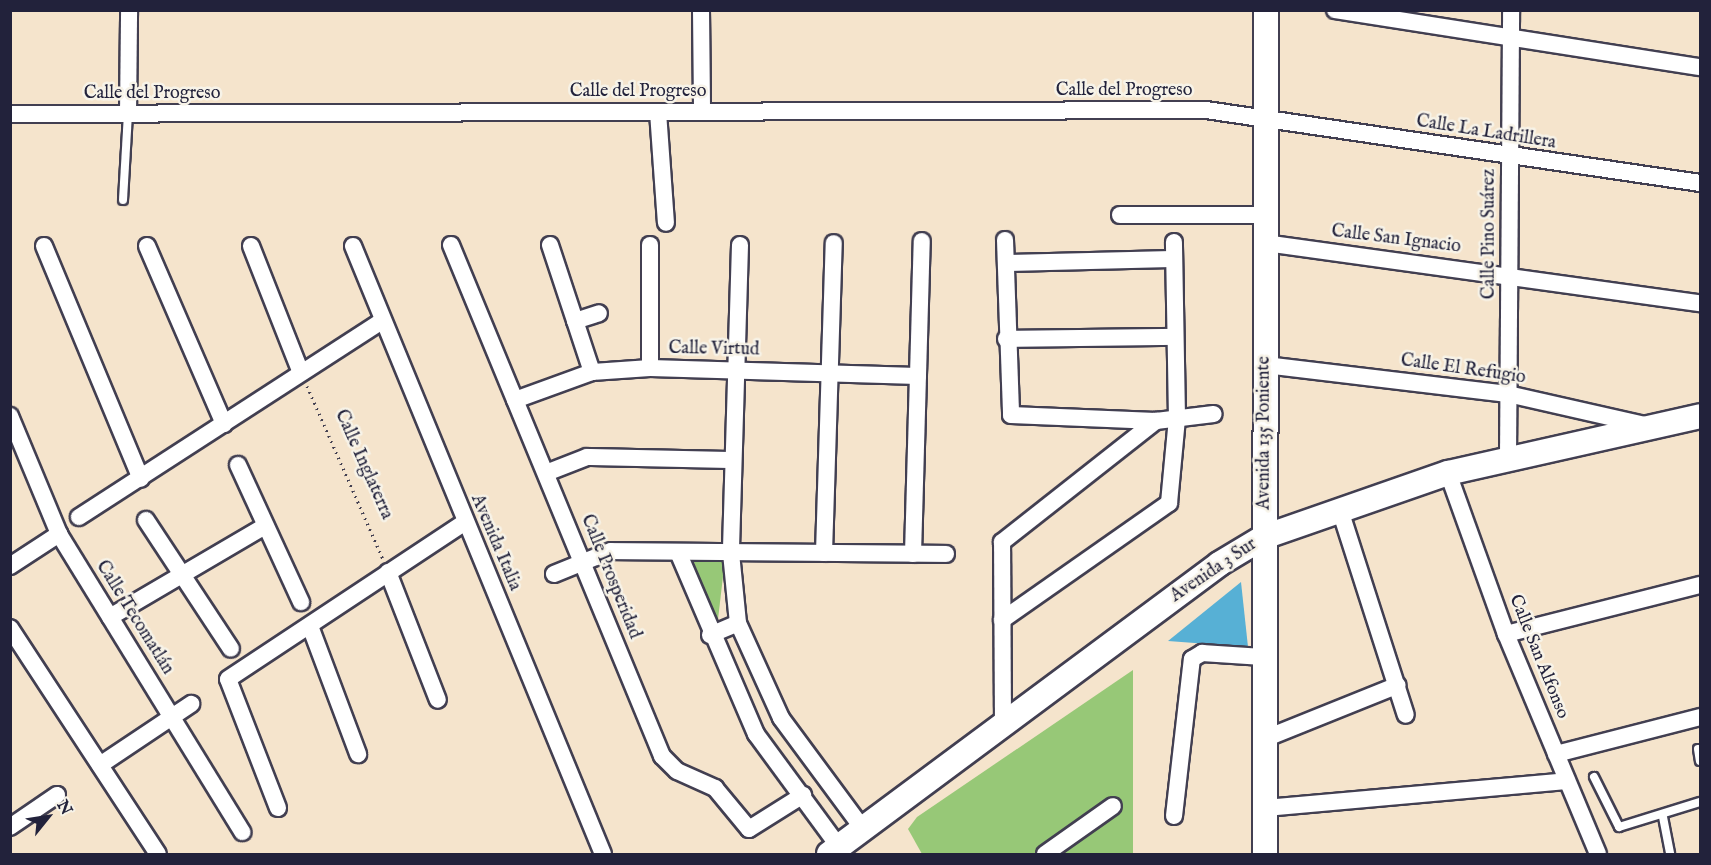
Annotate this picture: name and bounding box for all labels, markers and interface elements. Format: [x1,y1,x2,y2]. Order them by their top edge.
street label: Calle del Progreso [1056,80,1192,102]
street label: Calle del Progreso [570,81,706,103]
street label: Calle del Progreso [84,83,220,105]
street label: Calle La Ladrillera [1415,111,1557,155]
street label: Calle Pino Suárez [1479,169,1501,299]
street label: Calle San Ignacio [1330,221,1462,259]
street label: Calle Virtud [668,338,760,362]
street label: Calle El Refugio [1399,351,1527,389]
street label: Avenida 135 Poniente [1254,356,1276,510]
street label: Calle Inglaterra [329,407,397,523]
street label: Avenida Italia [465,492,525,594]
street label: Calle Prosperidad [575,512,645,642]
street label: Avenida 3 Sur [1167,534,1261,608]
street label: Calle Tecomatlán [90,557,178,679]
street label: Calle San Alfonso [1503,592,1573,722]
north arrow [18,787,78,847]
text: N [51,797,76,819]

